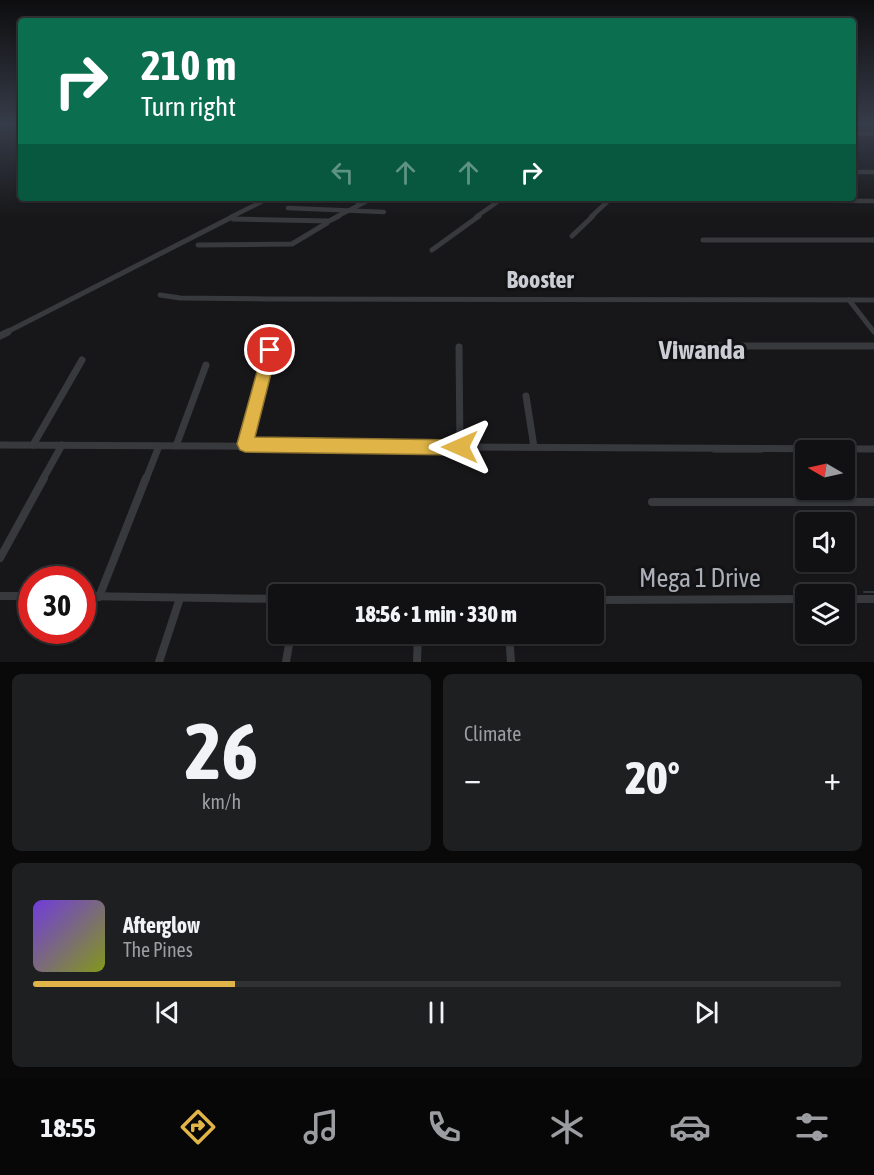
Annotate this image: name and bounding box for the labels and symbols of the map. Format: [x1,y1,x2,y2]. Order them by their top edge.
district label: Booster [506,266,574,293]
pin [244,324,295,375]
district label: Viwanda [658,334,745,365]
position arrow [428,415,492,479]
north arrow [795,440,855,500]
street label: Mega 1 Drive [639,563,761,593]
speed limit sign: 30 [18,566,96,644]

